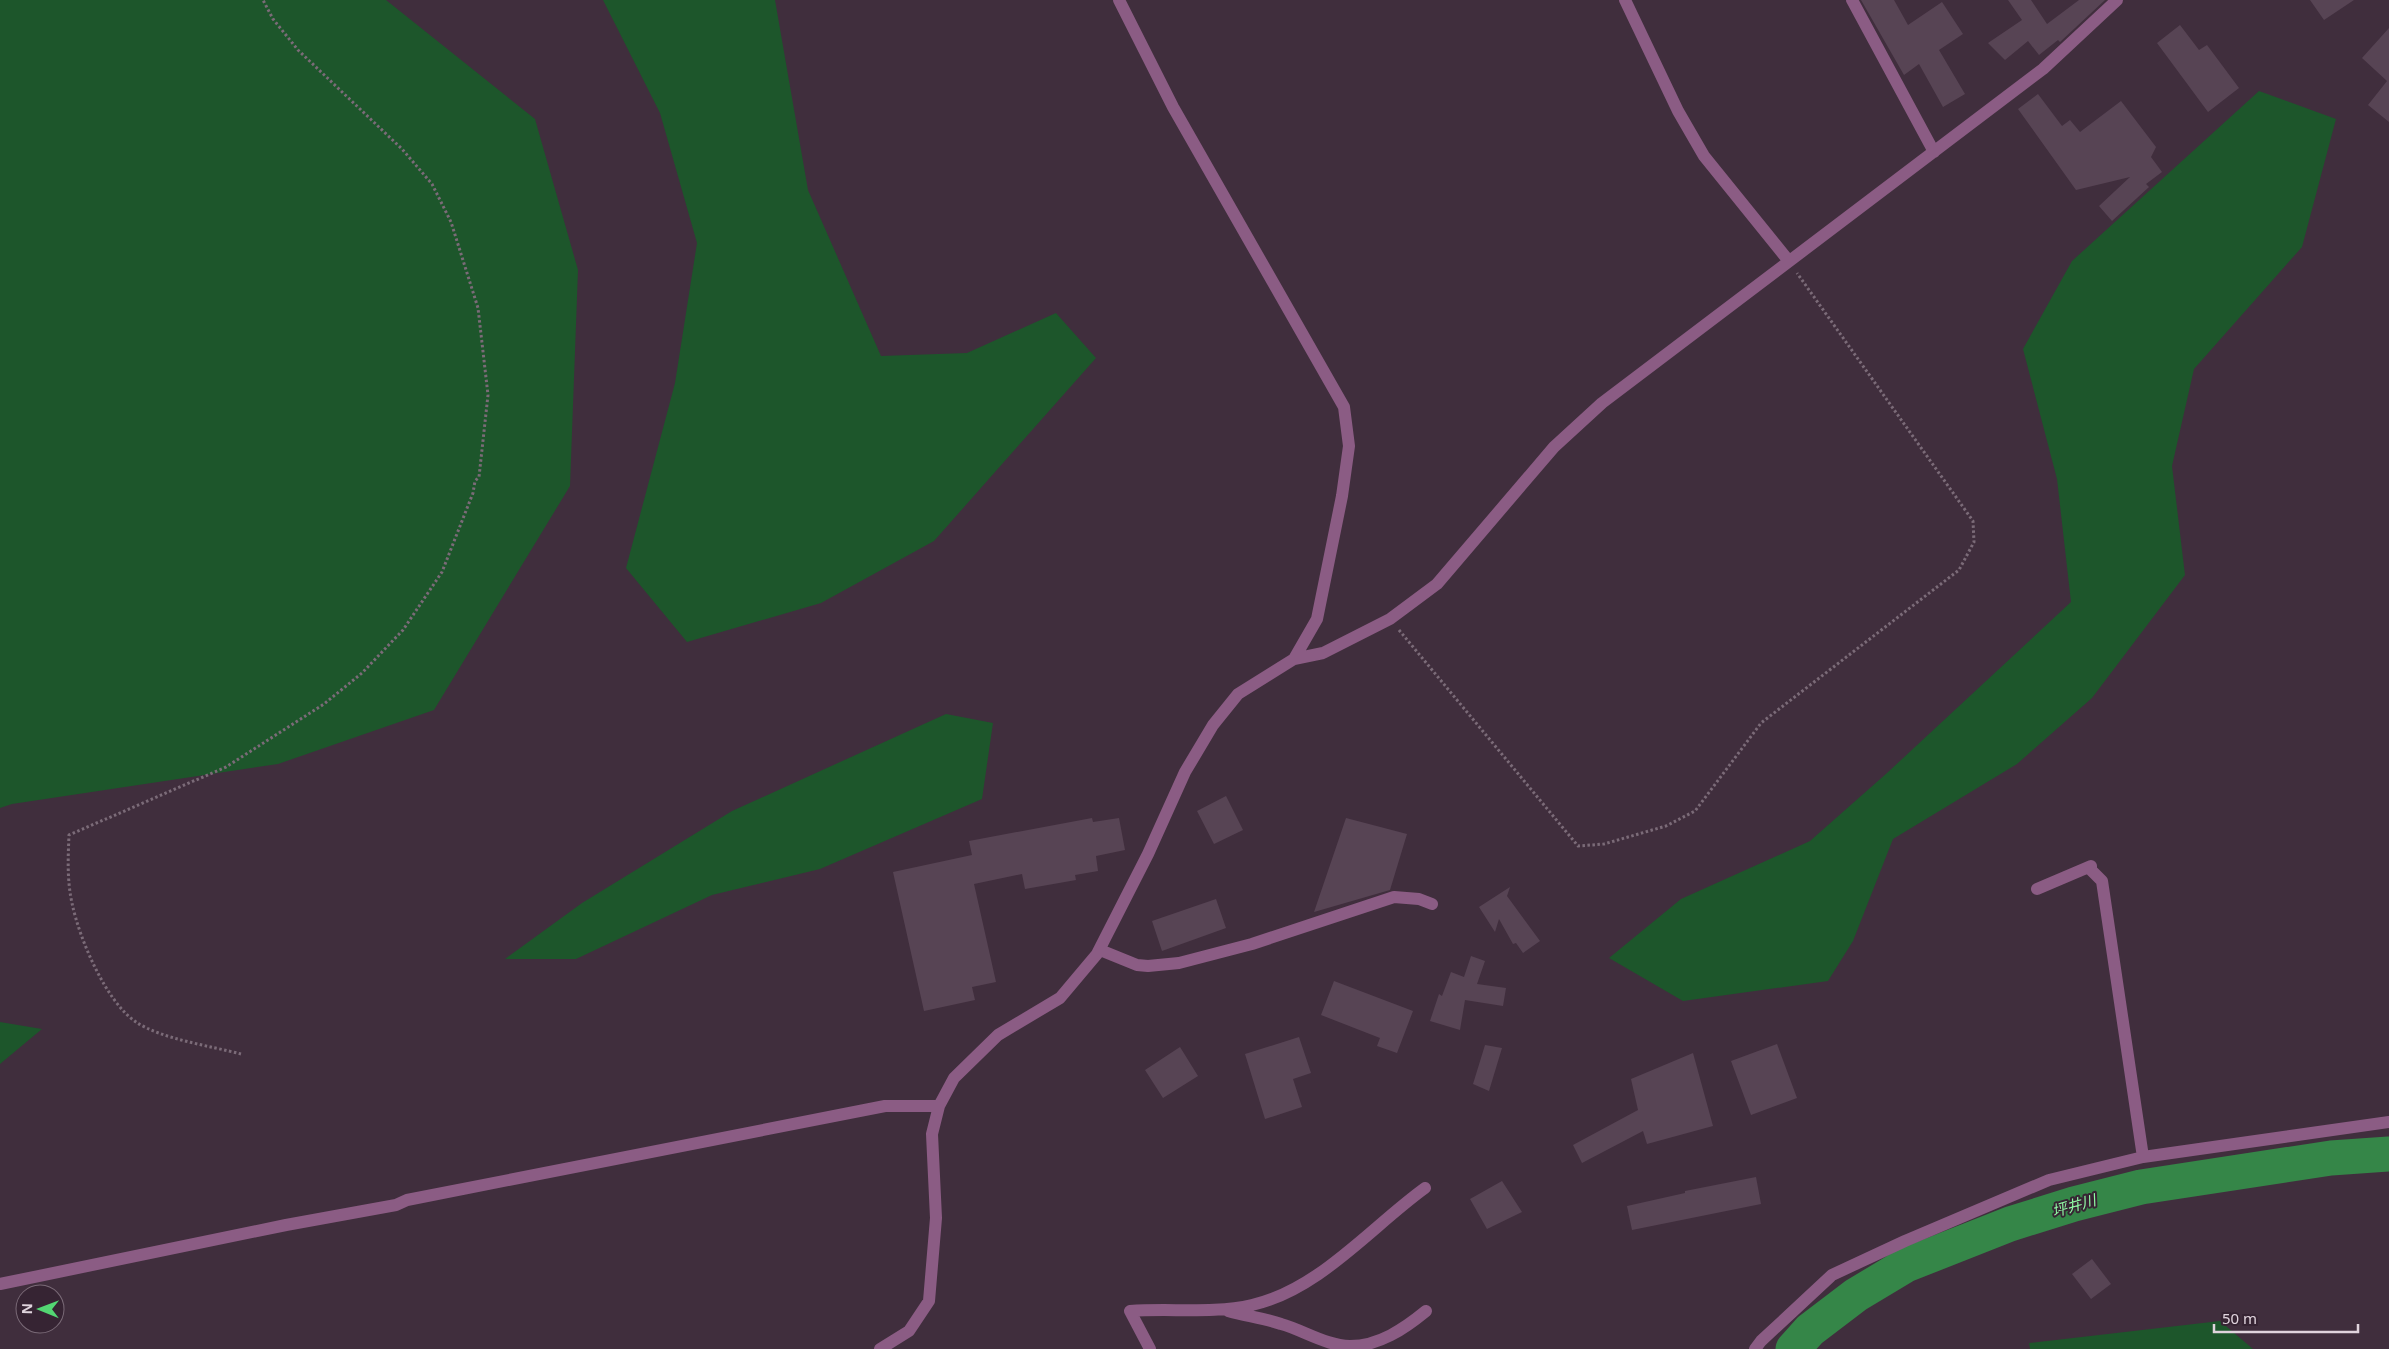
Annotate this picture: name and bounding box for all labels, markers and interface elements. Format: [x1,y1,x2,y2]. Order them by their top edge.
water label: 坪井川 [2049,1189,2100,1221]
north arrow [15,1284,65,1334]
scale bar [2214,1302,2358,1334]
text: N [17,1303,36,1315]
text: 50 m [2222,1308,2257,1328]

